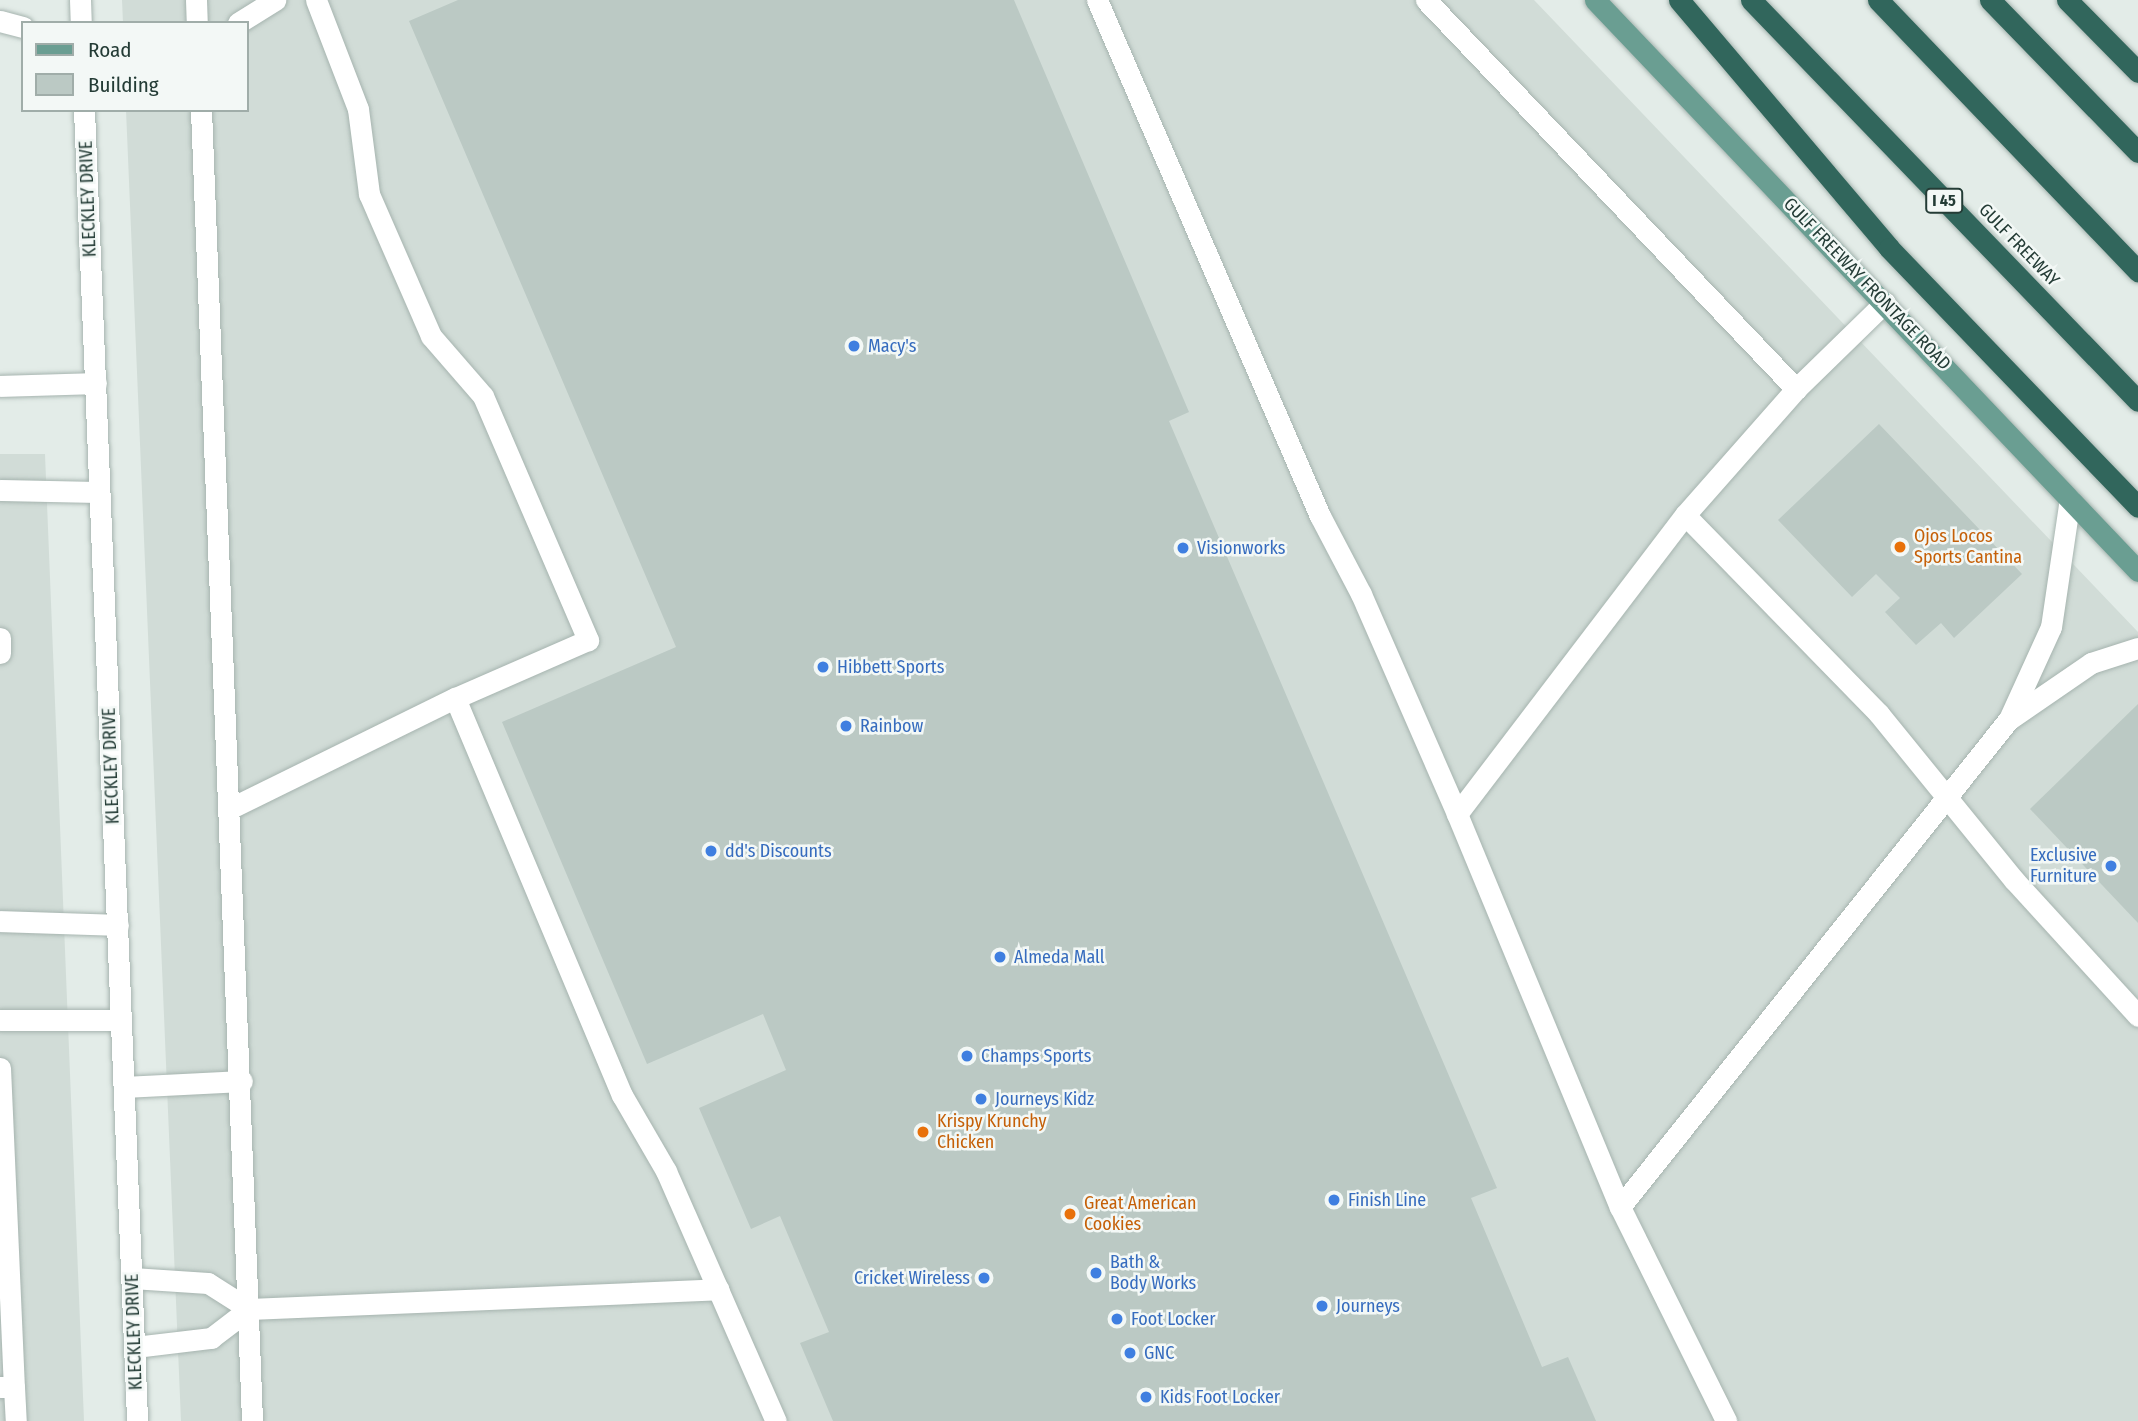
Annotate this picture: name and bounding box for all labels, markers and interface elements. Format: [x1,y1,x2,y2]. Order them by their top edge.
legend [21,21,248,112]
text: Road [88,37,132,63]
text: Building [88,72,159,98]
street label: KLECKLEY DRIVE [75,140,101,258]
road number: I 45 [1925,188,1963,214]
street label: GULF FREEWAY FRONTAGE ROAD [1779,193,1955,375]
street label: GULF FREEWAY [1974,199,2064,291]
place label: Macy's [868,335,916,357]
marker: Macy's [846,338,862,354]
place label: Ojos Locos Sports Cantina [1914,526,2022,568]
place label: Visionworks [1197,537,1285,559]
marker: Ojos Locos Sports Cantina [1892,539,1908,555]
marker: Visionworks [1175,540,1191,556]
place label: Hibbett Sports [837,656,944,678]
marker: Hibbett Sports [815,659,831,675]
street label: KLECKLEY DRIVE [98,707,124,825]
place label: Rainbow [860,715,923,737]
marker: Rainbow [838,718,854,734]
place label: dd's Discounts [725,840,832,862]
marker: dd's Discounts [703,843,719,859]
place label: Exclusive Furniture [2030,845,2097,888]
marker: Exclusive Furniture [2103,858,2119,874]
place label: Almeda Mall [1014,946,1105,968]
marker: Almeda Mall [992,949,1008,965]
place label: Champs Sports [981,1045,1091,1067]
marker: Champs Sports [959,1048,975,1064]
place label: Journeys Kidz [995,1088,1094,1110]
marker: Journeys Kidz [973,1091,989,1107]
place label: Krispy Krunchy Chicken [937,1111,1047,1154]
marker: Krispy Krunchy Chicken [915,1124,931,1140]
place label: Finish Line [1348,1189,1426,1211]
marker: Finish Line [1326,1192,1342,1208]
place label: Great American Cookies [1084,1193,1197,1236]
marker: Great American Cookies [1062,1206,1078,1222]
place label: Bath & Body Works [1110,1252,1196,1294]
marker: Bath & Body Works [1088,1265,1104,1281]
place label: Cricket Wireless [854,1267,970,1289]
marker: Cricket Wireless [976,1270,992,1286]
street label: KLECKLEY DRIVE [121,1273,147,1391]
place label: Journeys [1336,1295,1400,1317]
marker: Journeys [1314,1298,1330,1314]
place label: Foot Locker [1131,1308,1215,1330]
marker: Foot Locker [1109,1311,1125,1327]
place label: GNC [1144,1342,1174,1364]
marker: GNC [1122,1345,1138,1361]
place label: Kids Foot Locker [1160,1386,1280,1408]
marker: Kids Foot Locker [1138,1389,1154,1405]

